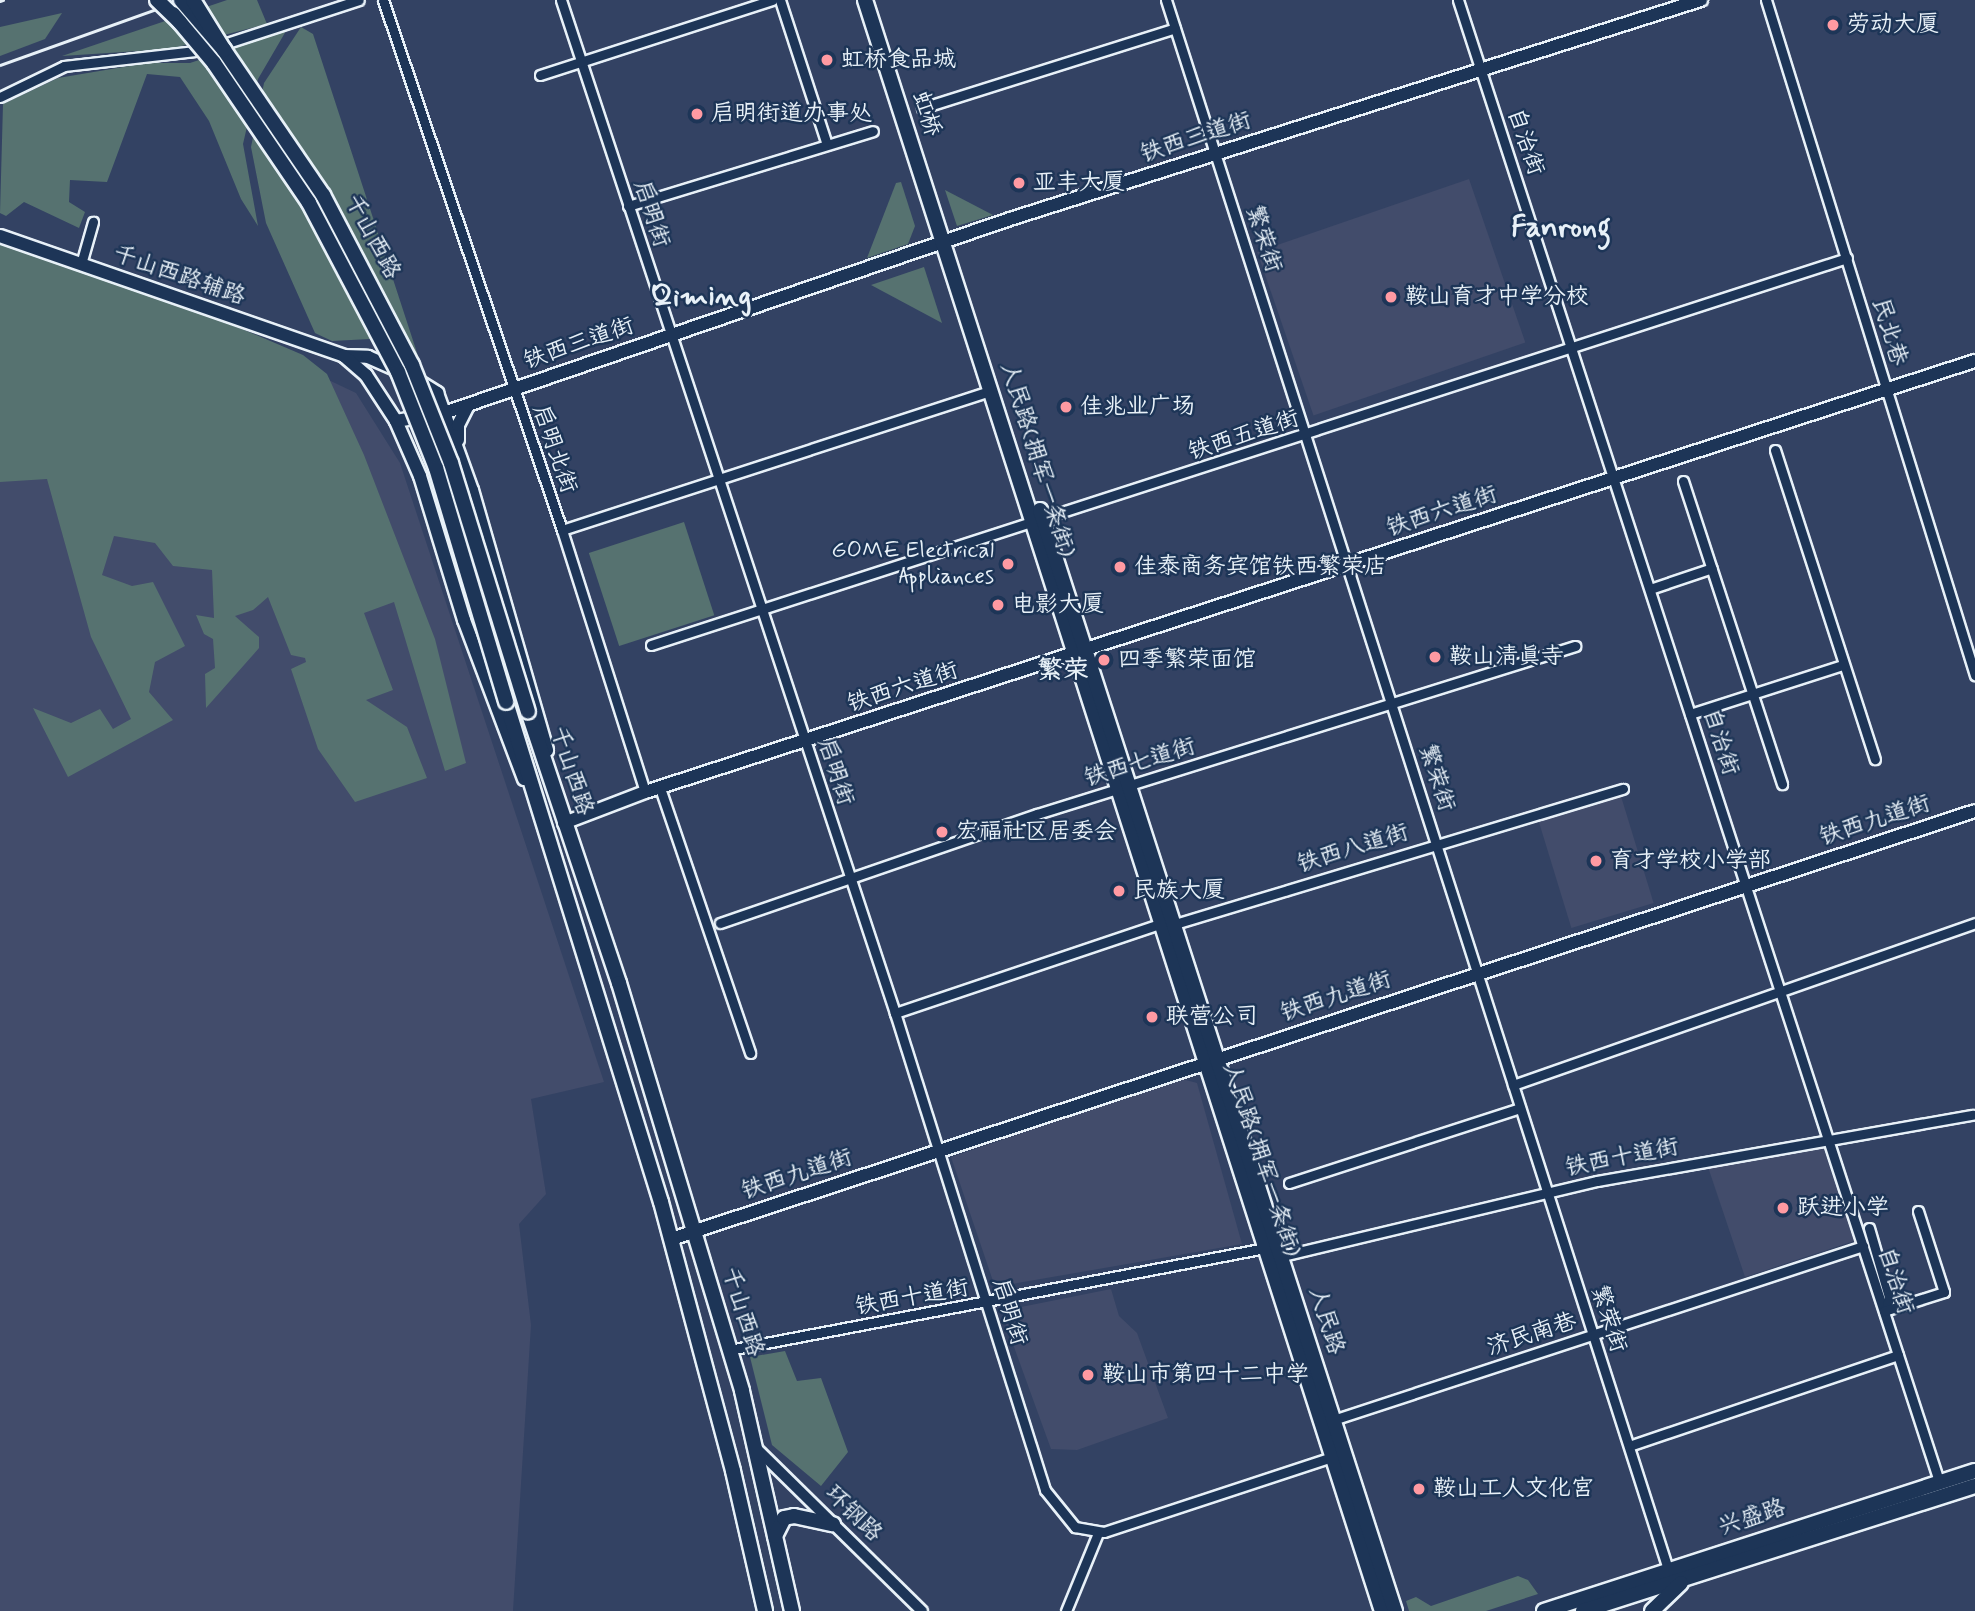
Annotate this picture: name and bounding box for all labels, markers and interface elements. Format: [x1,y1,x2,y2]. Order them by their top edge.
place label: 劳动大厦 [1847,11,1939,39]
marker: 劳动大厦 [1825,17,1841,33]
place label: 虹桥食品城 [841,46,956,74]
marker: 虹桥食品城 [819,52,835,68]
street label: 虹桥 [906,88,946,140]
place label: 启明街道办事处 [711,100,872,128]
street label: 自治街 [1501,105,1549,179]
marker: 启明街道办事处 [689,106,705,122]
street label: 铁西三道街 [1137,107,1255,169]
place label: 亚丰大厦 [1033,169,1125,197]
marker: 亚丰大厦 [1011,175,1027,191]
street label: 启明街 [627,177,675,251]
street label: 千山西路 [338,190,406,284]
street label: 繁荣街 [1239,202,1287,276]
district label: Fanrong [1511,210,1611,246]
street label: 千山西路辅路 [109,240,249,312]
district label: Qiming [650,279,752,315]
place label: 鞍山育才中学分校 [1405,283,1589,311]
marker: 鞍山育才中学分校 [1383,289,1399,305]
street label: 民北巷 [1866,295,1912,369]
street label: 铁西三道街 [520,312,638,376]
street label: 人民路(拥军一条街) [994,359,1080,561]
place label: 佳兆业广场 [1080,393,1195,421]
marker: 佳兆业广场 [1058,399,1074,415]
street label: 启明北街 [526,401,582,497]
street label: 铁西五道街 [1185,405,1303,467]
street label: 铁西六道街 [1383,481,1501,543]
place label: GOME Electrical Appliances [831,537,994,591]
place label: 佳泰商务宾馆铁西繁荣店 [1134,553,1387,581]
marker: GOME Electrical Appliances [1000,556,1016,572]
marker: 佳泰商务宾馆铁西繁荣店 [1112,559,1128,575]
place label: 电影大厦 [1012,591,1104,619]
marker: 电影大厦 [990,597,1006,613]
place label: 鞍山清真寺 [1449,643,1564,671]
place label: 四季繁荣面馆 [1118,646,1256,674]
marker: 鞍山清真寺 [1427,649,1443,665]
marker: 四季繁荣面馆 [1096,652,1112,668]
district label: 繁荣 [1037,656,1089,688]
street label: 铁西六道街 [844,657,962,719]
street label: 自治街 [1696,705,1744,779]
street label: 千山西路 [544,723,598,819]
street label: 铁西七道街 [1081,733,1199,793]
street label: 启明街 [811,735,859,809]
street label: 繁荣街 [1412,741,1460,815]
street label: 铁西九道街 [1816,790,1934,852]
place label: 宏福社区居委会 [956,818,1117,846]
street label: 铁西八道街 [1294,819,1412,879]
marker: 宏福社区居委会 [934,824,950,840]
place label: 育才学校小学部 [1610,847,1771,875]
marker: 育才学校小学部 [1588,853,1604,869]
place label: 民族大厦 [1133,877,1225,905]
marker: 民族大厦 [1111,883,1127,899]
street label: 铁西九道街 [1277,966,1395,1028]
place label: 联营公司 [1166,1003,1258,1031]
marker: 联营公司 [1144,1009,1160,1025]
street label: 人民路(拥军一条街) [1217,1060,1305,1260]
street label: 铁西十道街 [1563,1133,1681,1183]
street label: 铁西九道街 [738,1144,856,1206]
place label: 跃进小学 [1797,1194,1889,1222]
marker: 跃进小学 [1775,1200,1791,1216]
street label: 自治街 [1871,1244,1919,1318]
street label: 千山西路 [715,1264,769,1360]
street label: 铁西十道街 [853,1274,971,1322]
street label: 启明街 [986,1275,1032,1349]
street label: 繁荣街 [1584,1282,1632,1356]
street label: 人民路 [1303,1284,1349,1358]
street label: 济民南巷 [1484,1308,1580,1362]
place label: 鞍山市第四十二中学 [1102,1361,1309,1389]
marker: 鞍山市第四十二中学 [1080,1367,1096,1383]
place label: 鞍山工人文化宫 [1433,1475,1594,1503]
street label: 环钢路 [819,1480,887,1548]
marker: 鞍山工人文化宫 [1411,1481,1427,1497]
street label: 兴盛路 [1715,1494,1789,1542]

